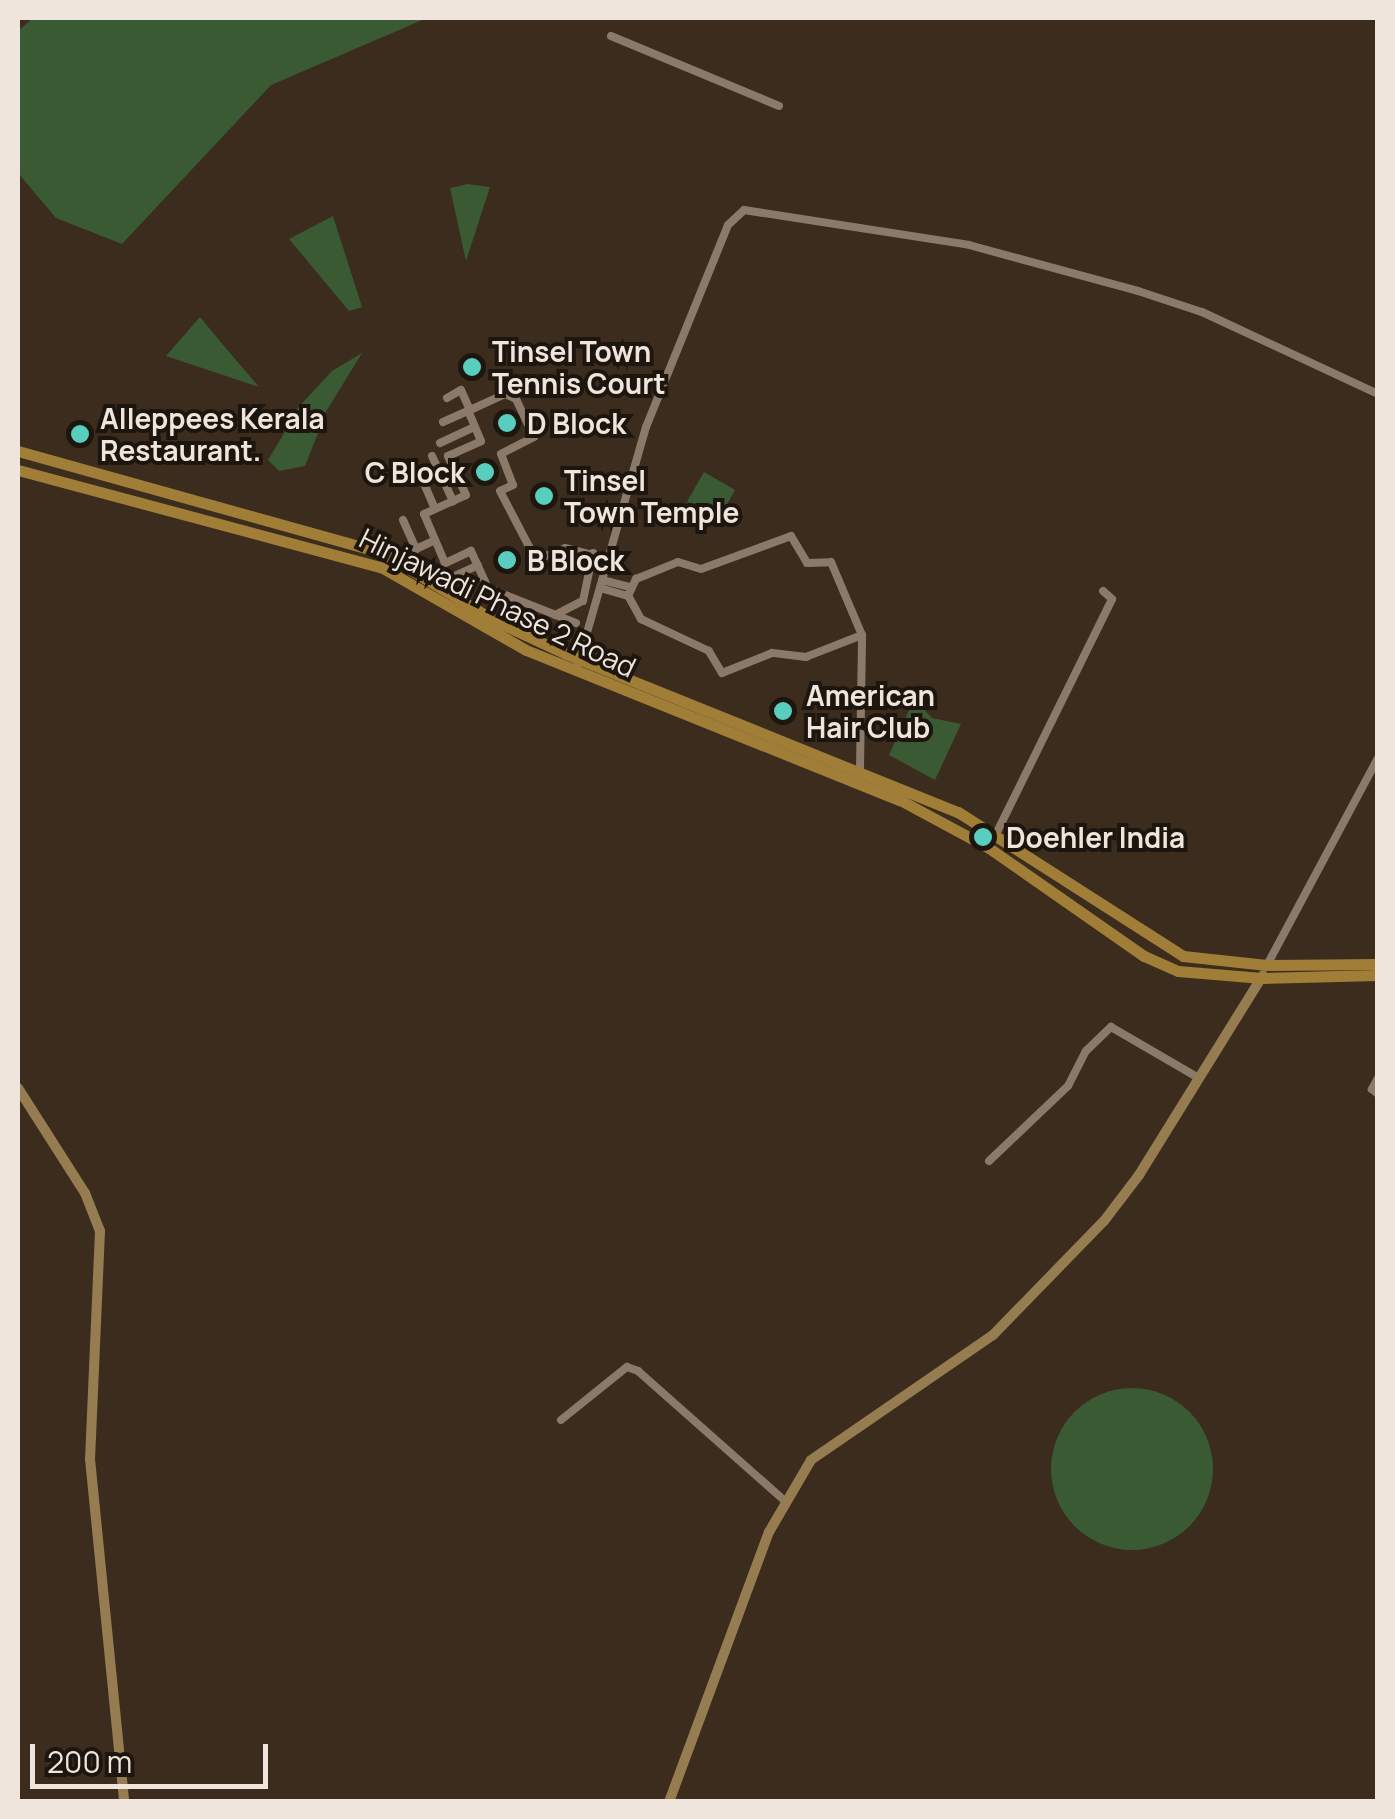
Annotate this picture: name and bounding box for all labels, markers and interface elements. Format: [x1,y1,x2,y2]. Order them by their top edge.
place label: Tinsel Town Tennis Court [492,334,666,400]
marker: Tinsel Town Tennis Court [461,356,483,378]
place label: Alleppees Kerala Restaurant. [100,401,325,467]
place label: D Block [527,406,626,440]
marker: D Block [496,412,518,434]
marker: Alleppees Kerala Restaurant. [69,423,91,445]
place label: C Block [365,455,465,489]
marker: C Block [474,461,496,483]
place label: Tinsel Town Temple [564,463,739,529]
marker: Tinsel Town Temple [533,485,555,507]
street label: Hinjawadi Phase 2 Road [354,520,642,684]
place label: B Block [527,543,624,577]
marker: B Block [496,549,518,571]
place label: American Hair Club [806,678,935,744]
marker: American Hair Club [770,698,796,724]
place label: Doehler India [1006,820,1185,854]
marker: Doehler India [970,824,996,850]
scale bar [35,1724,272,1786]
text: 200 m [47,1741,132,1782]

